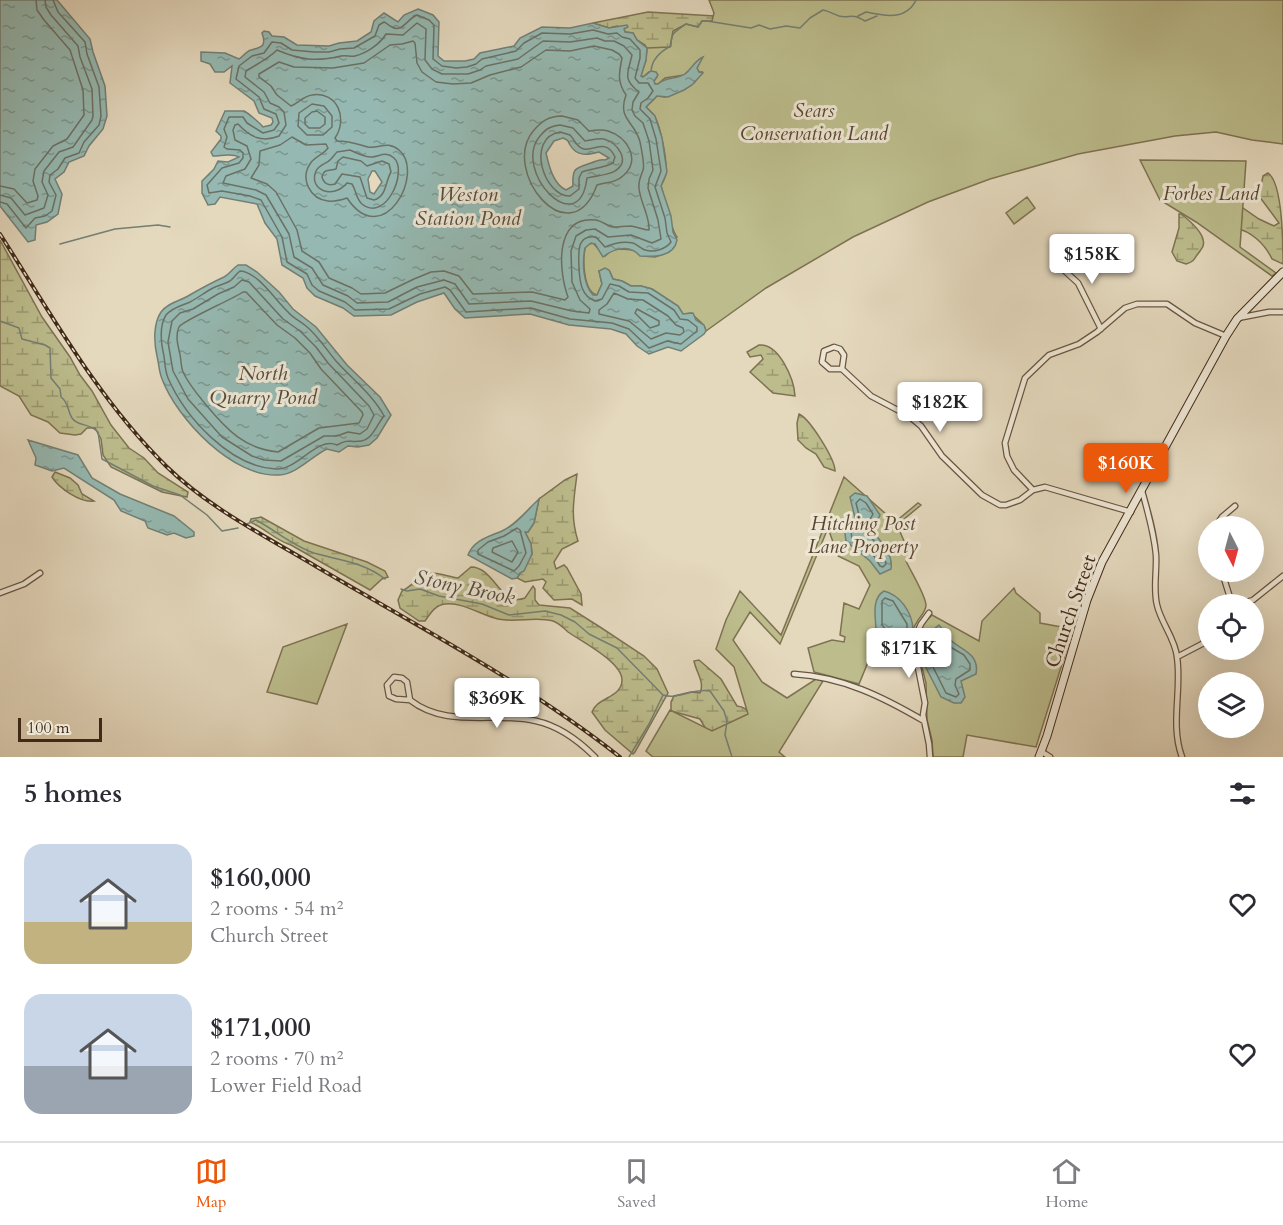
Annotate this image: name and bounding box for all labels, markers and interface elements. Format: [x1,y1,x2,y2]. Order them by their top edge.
park label: Sears Conservation Land [740,97,889,147]
water label: Weston Station Pond [415,180,522,233]
park label: Forbes Land [1163,180,1261,207]
pin: $158K [1050,234,1134,285]
text: $158K [1063,240,1121,267]
water label: North Quarry Pond [209,359,318,412]
pin: $182K [898,382,982,433]
text: $182K [911,388,969,415]
pin: $160K [1084,443,1168,494]
text: $160K [1097,449,1155,476]
park label: Hitching Post Lane Property [808,510,919,560]
north arrow [1198,516,1264,582]
map controls [1198,516,1264,738]
street label: Church Street [1038,550,1103,671]
water label: Stony Brook [412,563,518,612]
button: locate [1198,594,1264,660]
pin: $171K [867,628,951,679]
text: $171K [880,634,938,661]
button: layers [1198,672,1264,738]
pin: $369K [455,678,539,729]
text: $369K [468,684,526,711]
scale bar [18,715,102,742]
text: 100 m [27,717,69,739]
text: 5 homes [24,776,122,811]
icon: filters [1226,777,1259,810]
text: $160,000 [210,860,311,895]
icon: home [72,868,144,940]
icon: heart [1226,888,1259,921]
text: 2 rooms · 54 m² [210,895,343,922]
text: Church Street [210,922,328,949]
text: $171,000 [210,1010,311,1045]
icon: home [72,1018,144,1090]
icon: heart [1226,1038,1259,1071]
text: 2 rooms · 70 m² [210,1045,343,1072]
text: Lower Field Road [210,1072,362,1099]
tab: Map [195,1155,228,1213]
tab: Saved [617,1155,656,1213]
tab: Home [1045,1155,1088,1213]

